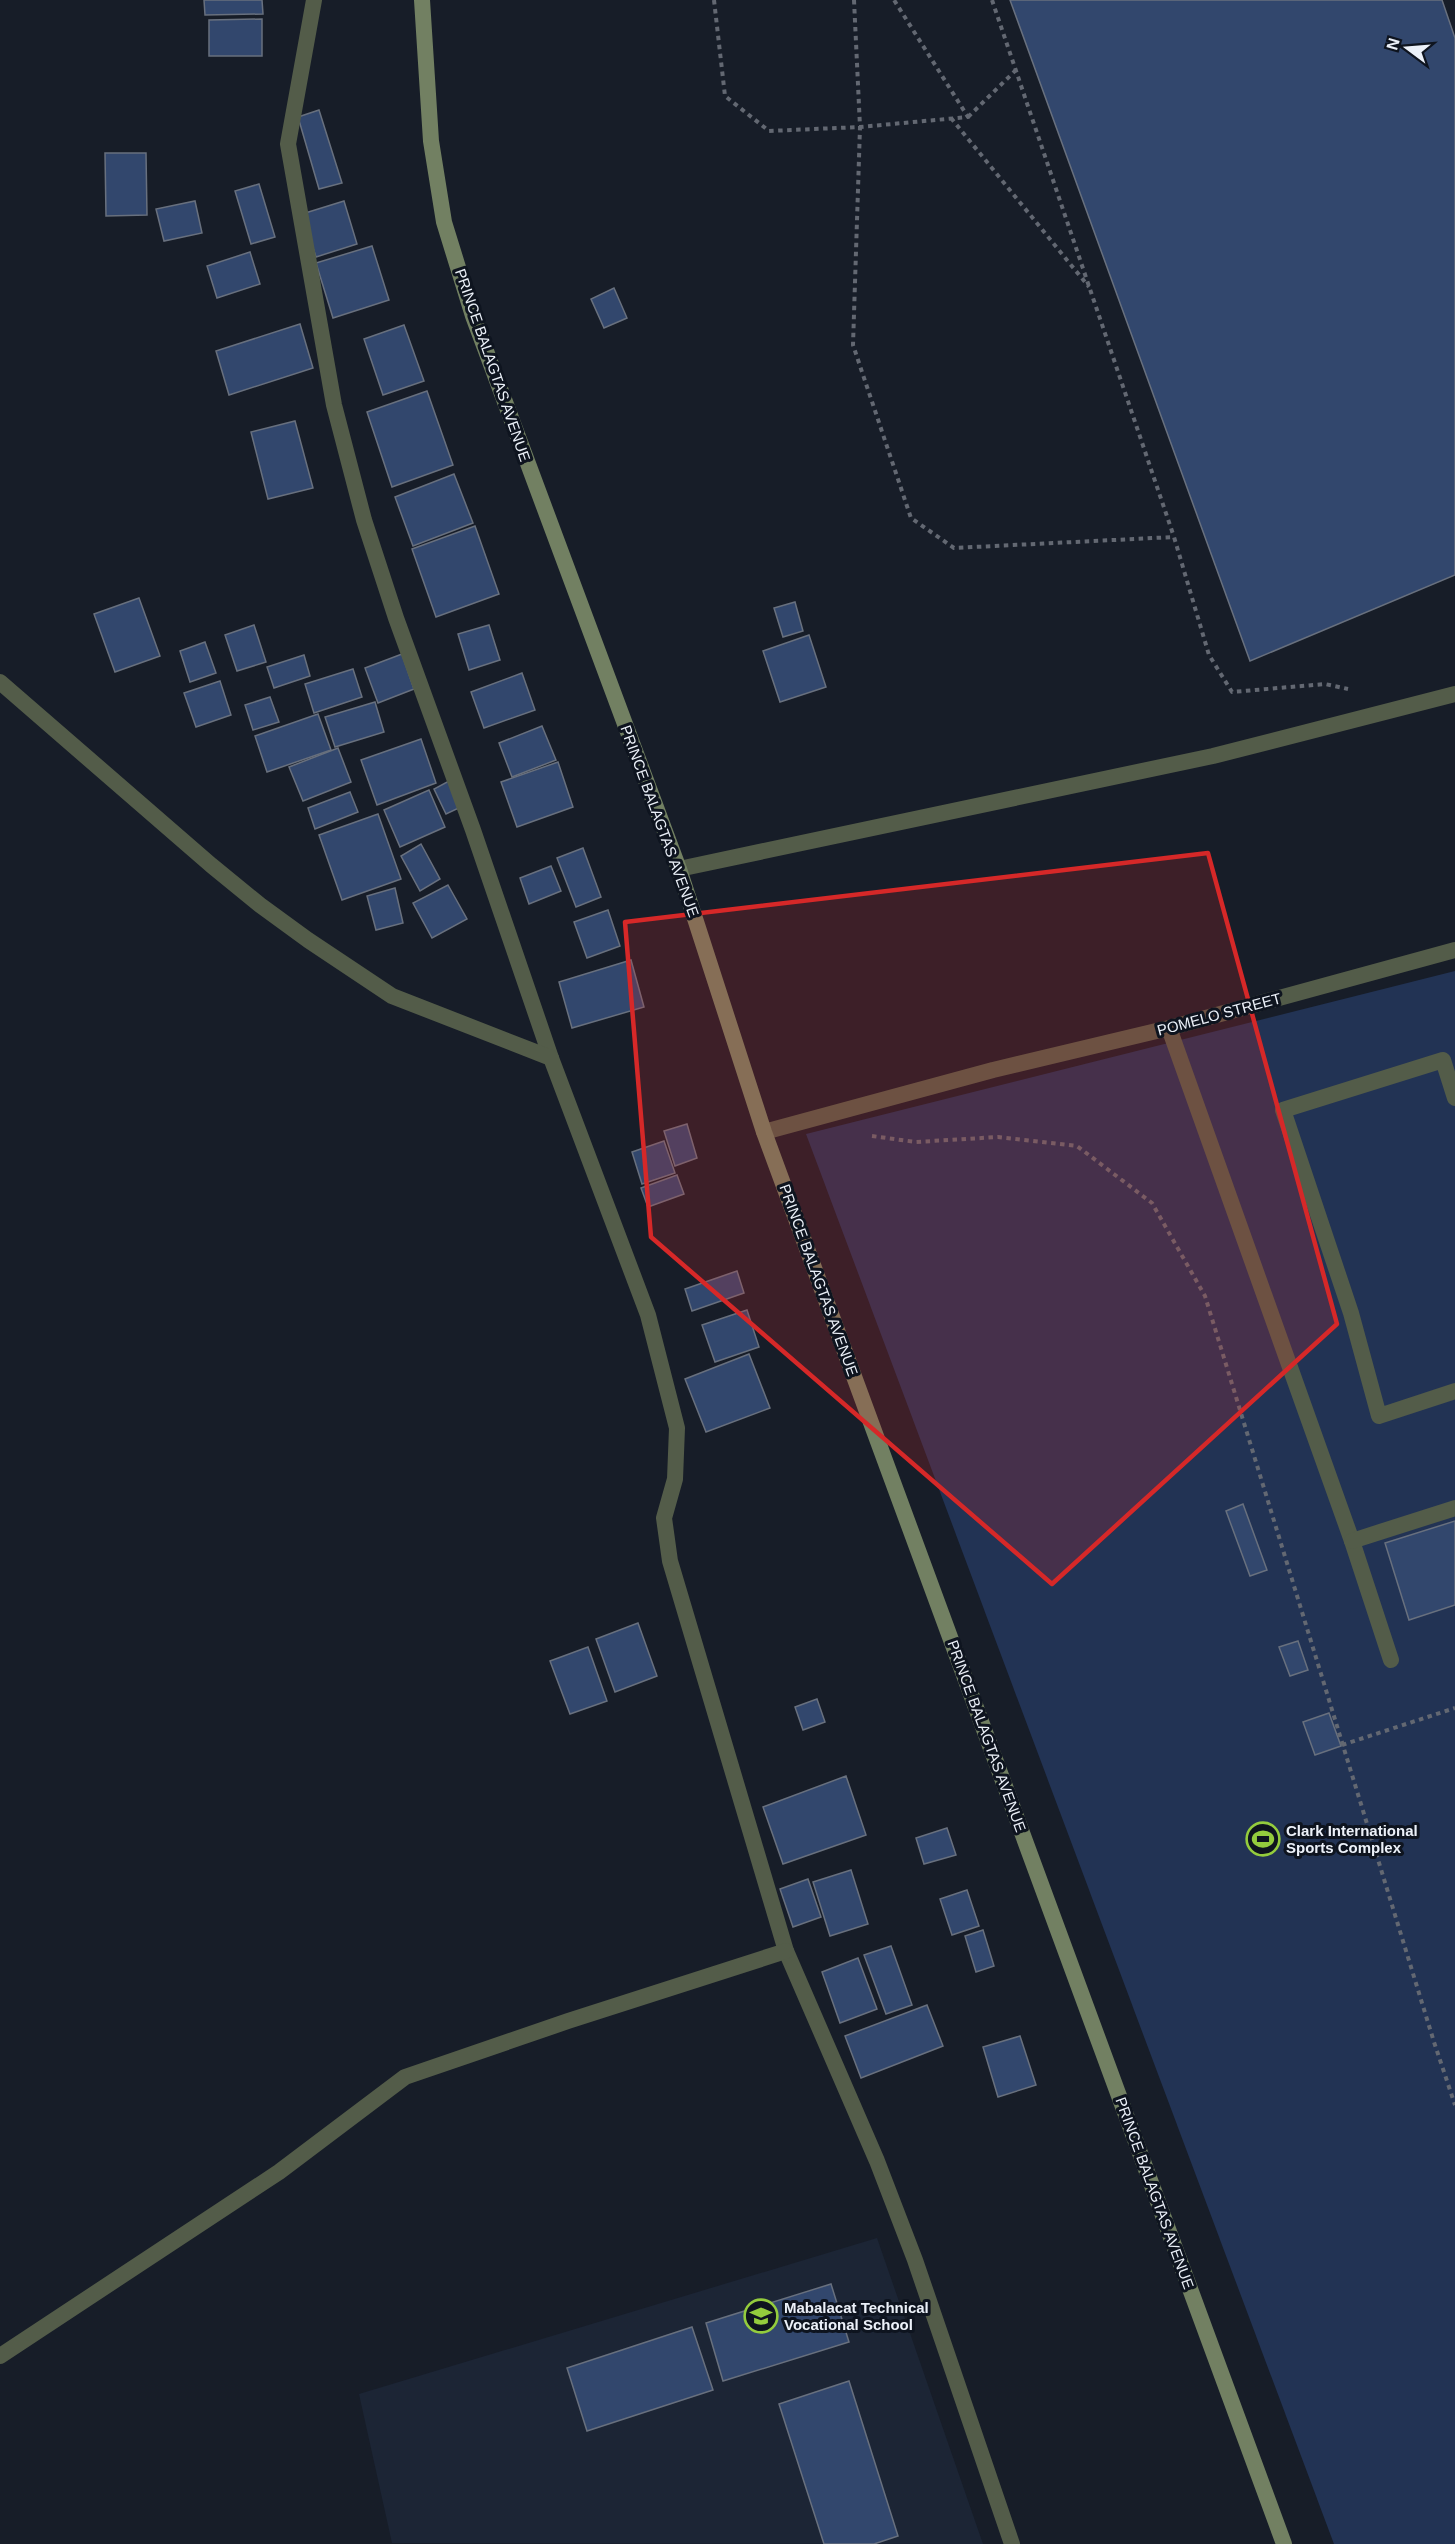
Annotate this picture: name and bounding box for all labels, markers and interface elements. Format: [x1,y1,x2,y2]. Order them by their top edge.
north arrow [1377,18,1437,78]
text: N [1383,36,1403,52]
street label: PRINCE BALAGTAS AVENUE [452,266,534,464]
street label: PRINCE BALAGTAS AVENUE [617,723,703,919]
street label: POMELO STREET [1155,989,1283,1039]
street label: PRINCE BALAGTAS AVENUE [776,1182,862,1378]
street label: PRINCE BALAGTAS AVENUE [944,1638,1030,1834]
sports icon: Clark International Sports Complex [1245,1821,1281,1857]
place label: Clark International Sports Complex [1286,1822,1418,1856]
street label: PRINCE BALAGTAS AVENUE [1112,2095,1198,2291]
school or university icon: Mabalacat Technical Vocational School [743,2298,779,2334]
place label: Mabalacat Technical Vocational School [784,2299,929,2333]

